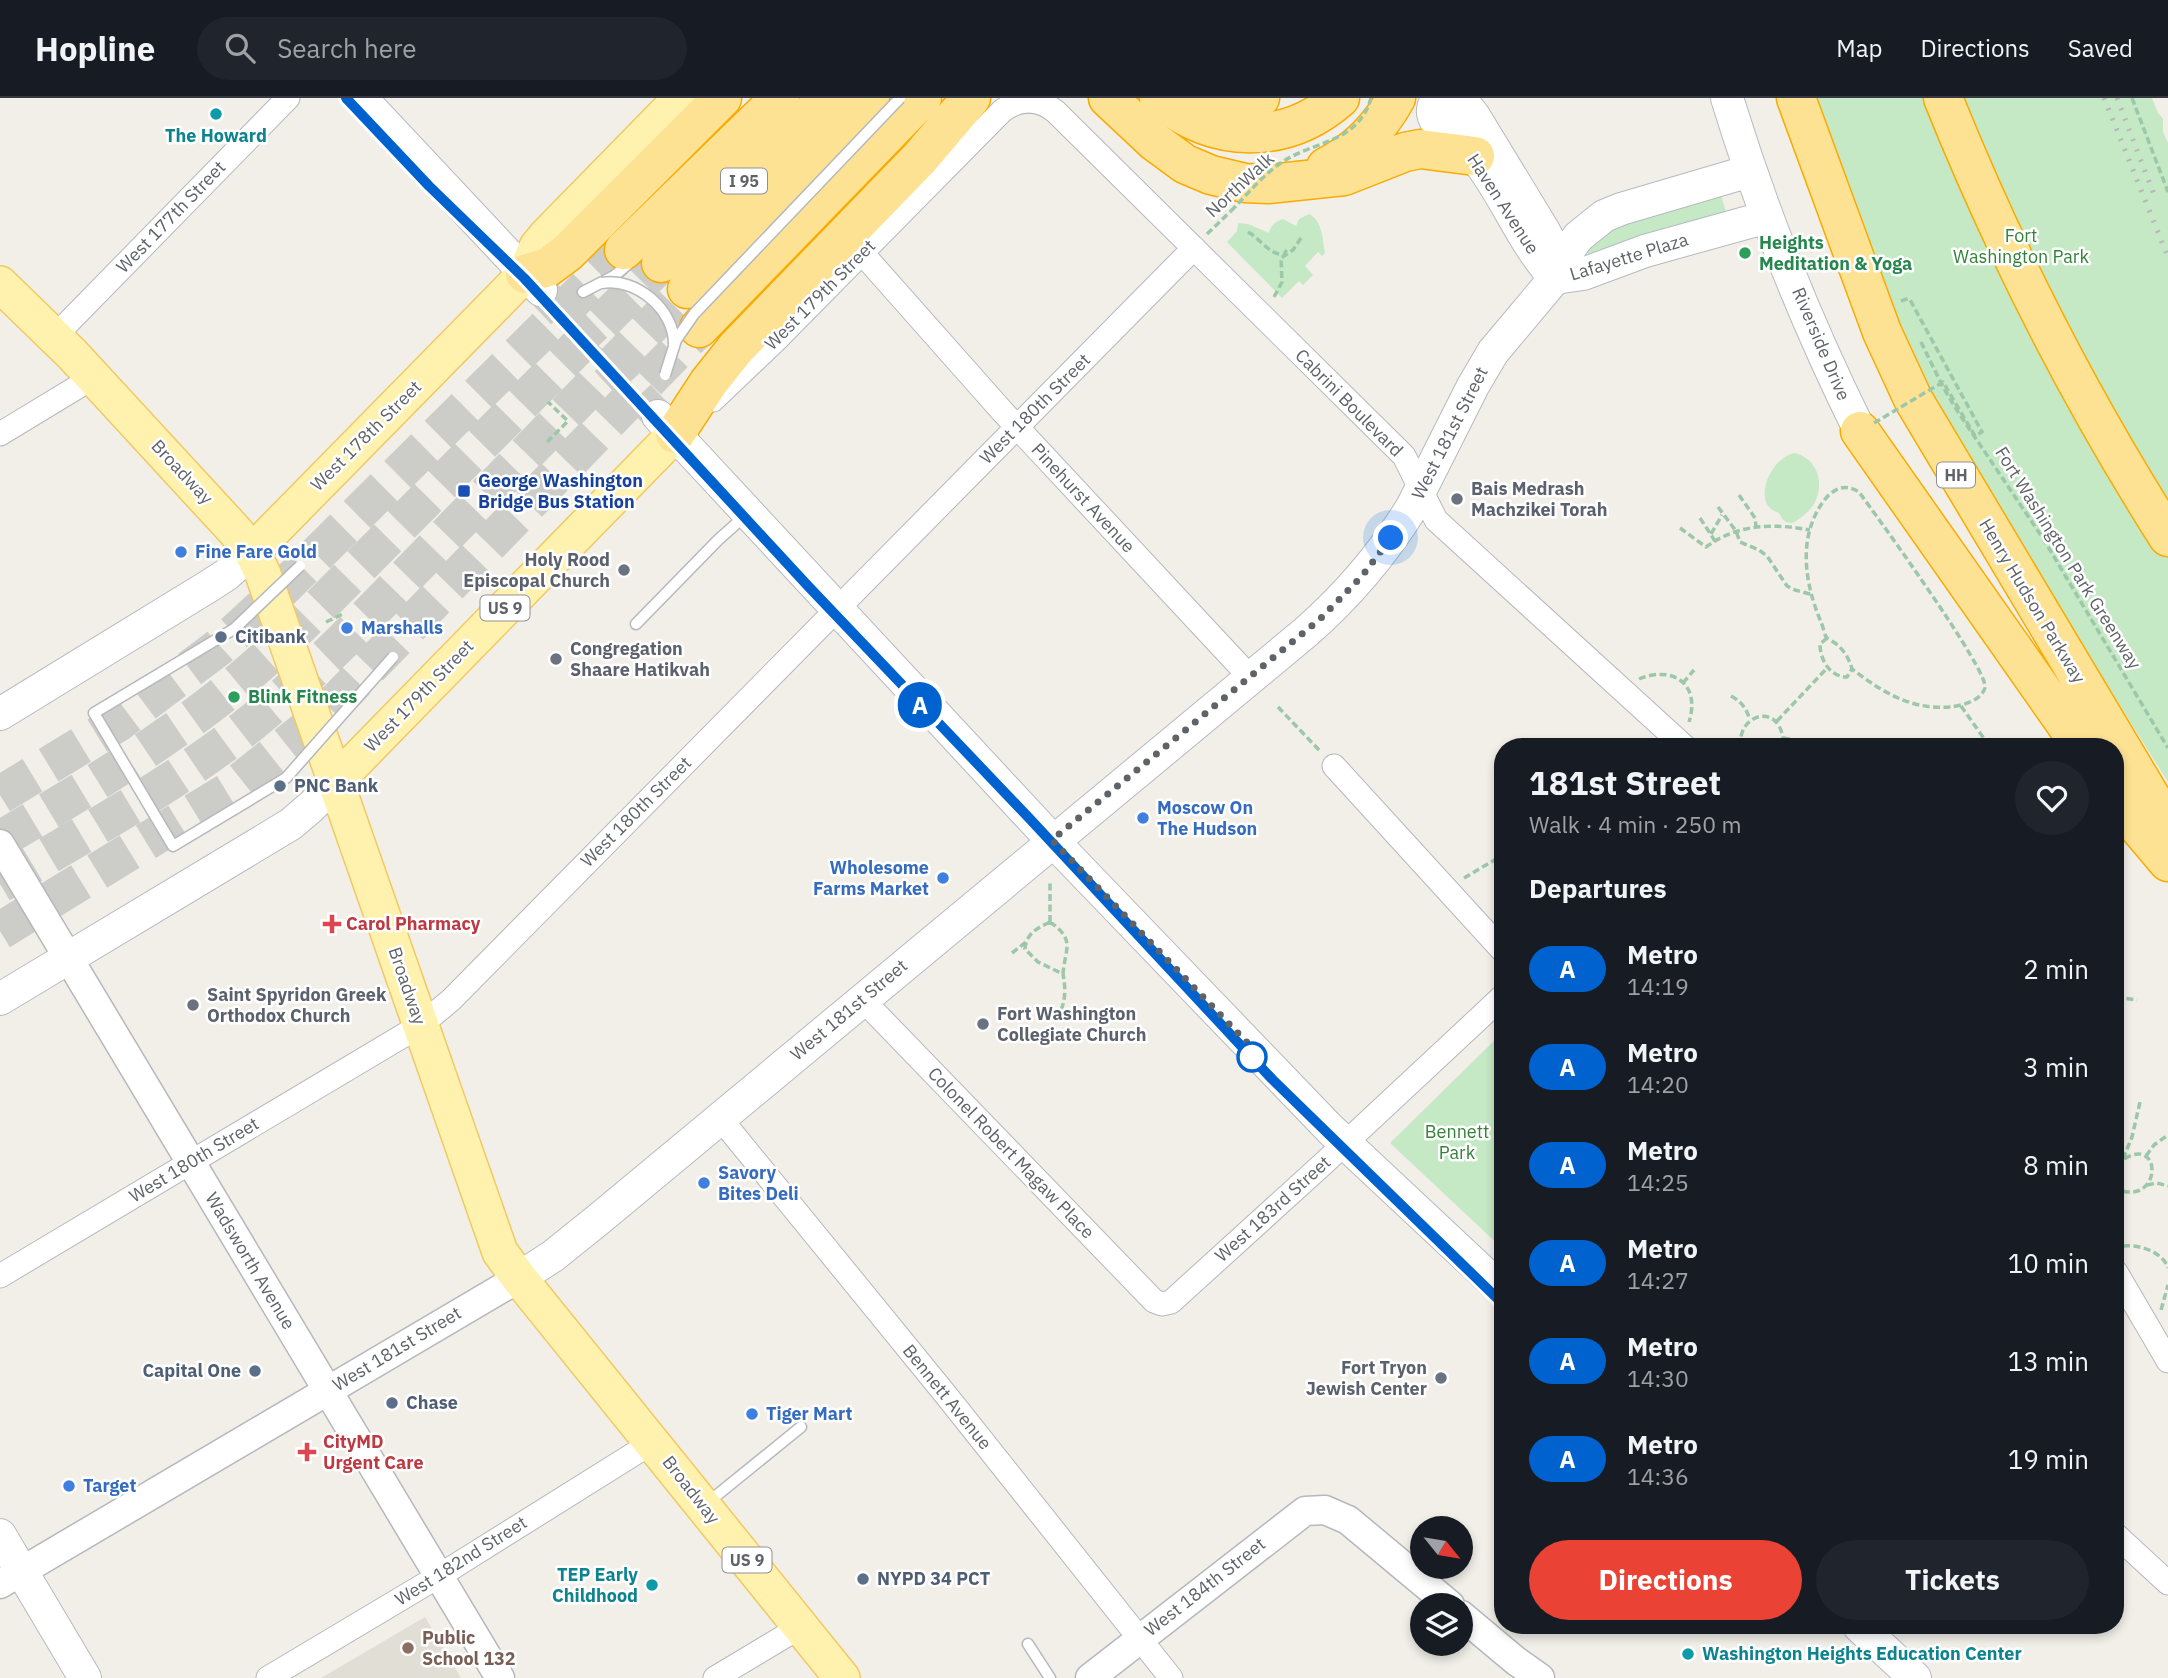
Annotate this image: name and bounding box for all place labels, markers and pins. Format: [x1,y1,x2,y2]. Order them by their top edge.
marker: The Howard [208,106,224,122]
place label: The Howard [165,124,267,147]
place label: Heights Meditation & Yoga [1759,231,1912,275]
marker: Heights Meditation & Yoga [1737,245,1753,261]
place label: George Washington Bridge Bus Station [478,469,643,513]
place label: Bais Medrash Machzikei Torah [1471,477,1607,521]
marker: George Washington Bridge Bus Station [456,483,472,499]
marker: Bais Medrash Machzikei Torah [1449,491,1465,507]
place label: Fine Fare Gold [195,540,317,563]
marker: Fine Fare Gold [173,544,189,560]
place label: Holy Rood Episcopal Church [463,548,610,592]
marker: Holy Rood Episcopal Church [616,562,632,578]
place label: Marshalls [361,616,443,639]
marker: Marshalls [339,620,355,636]
place label: Citibank [235,625,307,648]
marker: Citibank [213,629,229,645]
place label: Congregation Shaare Hatikvah [570,637,710,681]
marker: Congregation Shaare Hatikvah [548,651,564,667]
place label: Blink Fitness [248,685,357,708]
marker: Blink Fitness [226,689,242,705]
place label: PNC Bank [294,774,379,797]
marker: PNC Bank [272,778,288,794]
place label: Moscow On The Hudson [1157,796,1257,840]
marker: Moscow On The Hudson [1135,810,1151,826]
place label: Wholesome Farms Market [813,856,929,900]
marker: Wholesome Farms Market [935,870,951,886]
place label: Carol Pharmacy [346,912,481,935]
marker: Carol Pharmacy [324,916,340,932]
place label: Saint Spyridon Greek Orthodox Church [207,983,387,1027]
marker: Saint Spyridon Greek Orthodox Church [185,997,201,1013]
place label: Fort Washington Collegiate Church [997,1002,1147,1046]
marker: Fort Washington Collegiate Church [975,1016,991,1032]
unlabelled marker [1237,1042,1267,1072]
place label: Savory Bites Deli [718,1161,799,1205]
marker: Savory Bites Deli [696,1175,712,1191]
place label: Fort Tryon Jewish Center [1306,1356,1427,1400]
place label: Capital One [142,1359,241,1382]
marker: Capital One [247,1363,263,1379]
marker: Fort Tryon Jewish Center [1433,1370,1449,1386]
place label: Chase [406,1391,458,1414]
marker: Chase [384,1395,400,1411]
place label: Tiger Mart [766,1402,852,1425]
marker: Tiger Mart [744,1406,760,1422]
place label: CityMD Urgent Care [323,1430,424,1474]
marker: CityMD Urgent Care [297,1442,317,1462]
place label: Target [83,1474,136,1497]
marker: Target [61,1478,77,1494]
place label: TEP Early Childhood [552,1563,638,1607]
place label: NYPD 34 PCT [877,1567,991,1590]
marker: NYPD 34 PCT [855,1571,871,1587]
marker: TEP Early Childhood [644,1577,660,1593]
place label: Public School 132 [422,1626,516,1670]
marker: Public School 132 [400,1640,416,1656]
place label: Washington Heights Education Center [1702,1642,2022,1665]
marker: Washington Heights Education Center [1680,1646,1696,1662]

